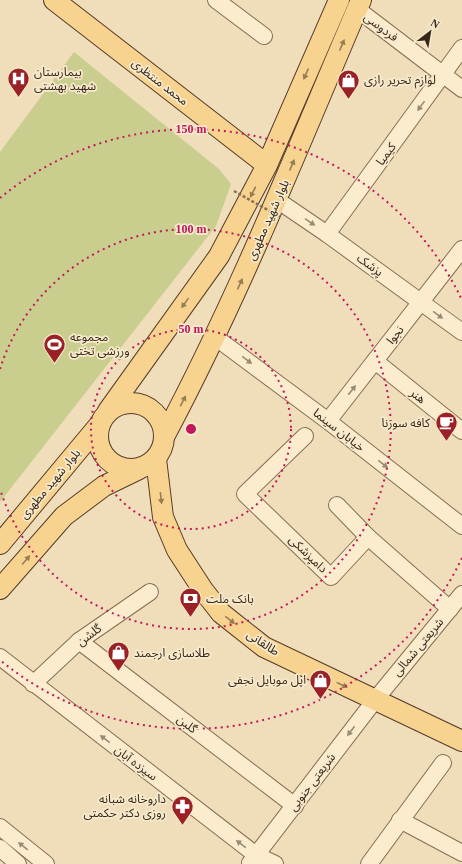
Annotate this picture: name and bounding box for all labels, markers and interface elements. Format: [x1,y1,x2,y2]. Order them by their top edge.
street label: فردوسی [361,10,401,44]
north arrow [410,12,450,52]
text: N [429,16,442,31]
one-way arrow [339,39,345,50]
street label: محمد منتظری [129,56,191,108]
place label: بیمارستان شهید بهشتی [34,65,96,93]
hospital icon: بیمارستان شهید بهشتی [5,66,31,99]
shop icon: لوازم تحریر رازی [335,67,361,100]
one-way arrow [303,69,309,81]
place label: لوازم تحریر رازی [364,73,436,89]
one-way arrow [417,101,425,112]
text: 150 m [176,122,207,136]
street label: کیمیا [373,139,399,168]
one-way arrow [290,158,296,170]
street label: بلوار شهید مطهری [244,177,292,263]
one-way arrow [249,187,256,198]
one-way arrow [305,218,315,226]
text: 100 m [176,222,207,236]
street label: پزشک [353,251,386,280]
one-way arrow [237,278,243,289]
one-way arrow [181,298,189,309]
one-way arrow [432,310,443,319]
text: 50 m [179,322,204,336]
street label: نجوا [384,323,406,347]
place label: مجموعه ورزشی تختی [70,330,130,358]
sports icon: مجموعه ورزشی تختی [41,331,67,364]
one-way arrow [241,356,252,364]
one-way arrow [347,385,356,396]
street label: هنر [407,385,429,406]
one-way arrow [180,395,186,407]
street label: خیابان سینما [310,406,368,454]
cafe icon: کافه سورنا [433,410,459,443]
place label: کافه سورنا [382,416,431,430]
centre of rings [184,422,198,436]
street label: بلوار شهید مطهری [17,446,83,522]
one-way arrow [378,460,389,469]
one-way arrow [157,492,164,504]
street label: دامپزشکی [285,532,330,577]
one-way arrow [21,555,30,565]
bank icon: بانک ملت [177,586,203,619]
place label: بانک ملت [206,592,254,606]
street label: شریعتی شمالی [390,615,446,679]
one-way arrow [225,616,236,624]
street label: گلشن [74,621,105,649]
street label: طالقانی [244,627,282,659]
shop icon: طلاسازی ارجمند [106,640,132,673]
place label: طلاسازی ارجمند [134,646,210,660]
shop icon: اپل موبایل نجفی [308,667,334,700]
place label: اپل موبایل نجفی [228,673,306,688]
one-way arrow [337,682,348,688]
street label: گلبن [174,712,201,737]
one-way arrow [347,726,355,737]
one-way arrow [99,735,110,744]
street label: سیزده آبان [112,742,160,784]
street label: شریعتی جنوبی [286,750,338,814]
place label: داروخانه شبانه روزی دکتر حکمتی [83,792,166,820]
pharmacy icon: داروخانه شبانه روزی دکتر حکمتی [169,793,195,826]
one-way arrow [236,840,247,848]
one-way arrow [17,841,28,850]

